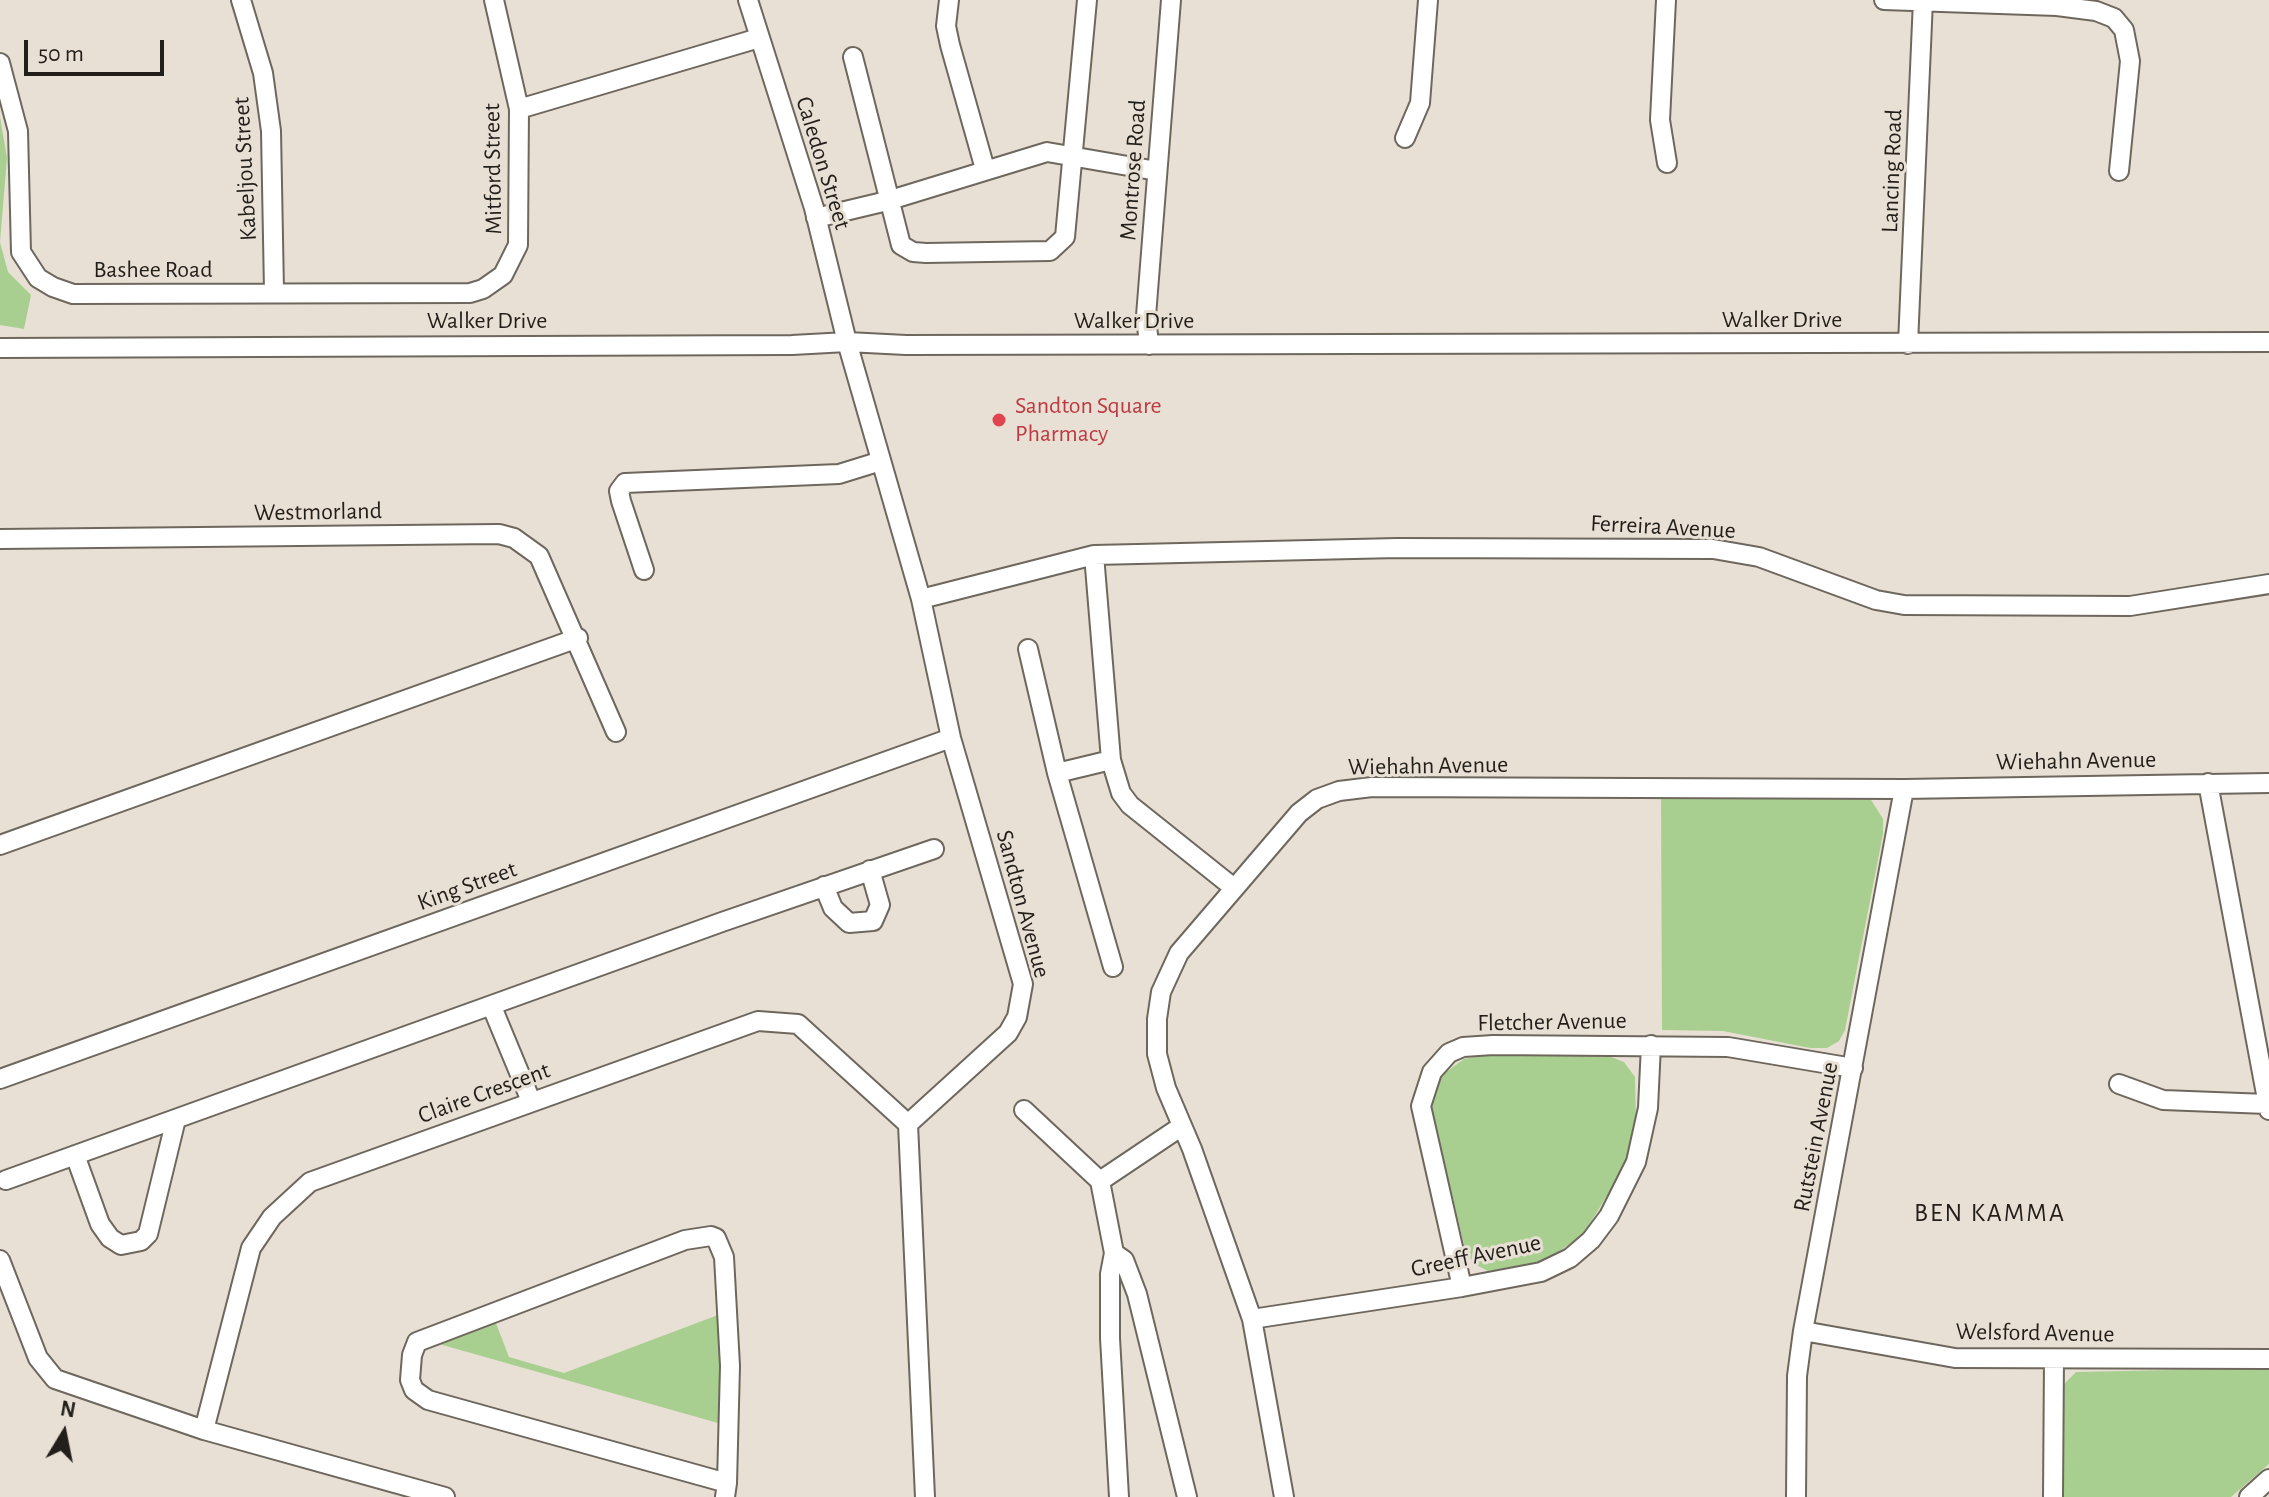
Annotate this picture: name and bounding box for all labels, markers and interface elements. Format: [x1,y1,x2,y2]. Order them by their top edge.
scale bar [28,24,168,74]
text: 50 m [38,42,84,66]
street label: Caledon Street [789,93,857,233]
street label: Kabeljou Street [227,96,263,242]
street label: Montrose Road [1114,99,1152,241]
street label: Mitford Street [477,103,509,235]
street label: Lancing Road [1875,109,1909,233]
street label: Bashee Road [93,256,213,284]
street label: Walker Drive [1722,306,1842,334]
street label: Walker Drive [427,307,547,335]
street label: Walker Drive [1074,307,1194,335]
place label: Sandton Square Pharmacy [1015,392,1162,448]
marker: Sandton Square Pharmacy [990,411,1008,429]
street label: Westmorland [254,496,382,528]
street label: Ferreira Avenue [1590,509,1736,545]
street label: Wiehahn Avenue [1996,745,2156,777]
street label: Wiehahn Avenue [1348,750,1508,782]
street label: Sandton Avenue [989,827,1057,981]
street label: King Street [413,855,521,917]
street label: Fletcher Avenue [1477,1006,1627,1038]
street label: Claire Crescent [414,1056,554,1130]
street label: Rutstein Avenue [1787,1060,1845,1214]
district label: BEN KAMMA [1914,1197,2066,1229]
street label: Greeff Avenue [1408,1228,1544,1284]
street label: Welsford Avenue [1955,1317,2115,1349]
north arrow [24,1393,104,1473]
text: N [59,1397,78,1422]

